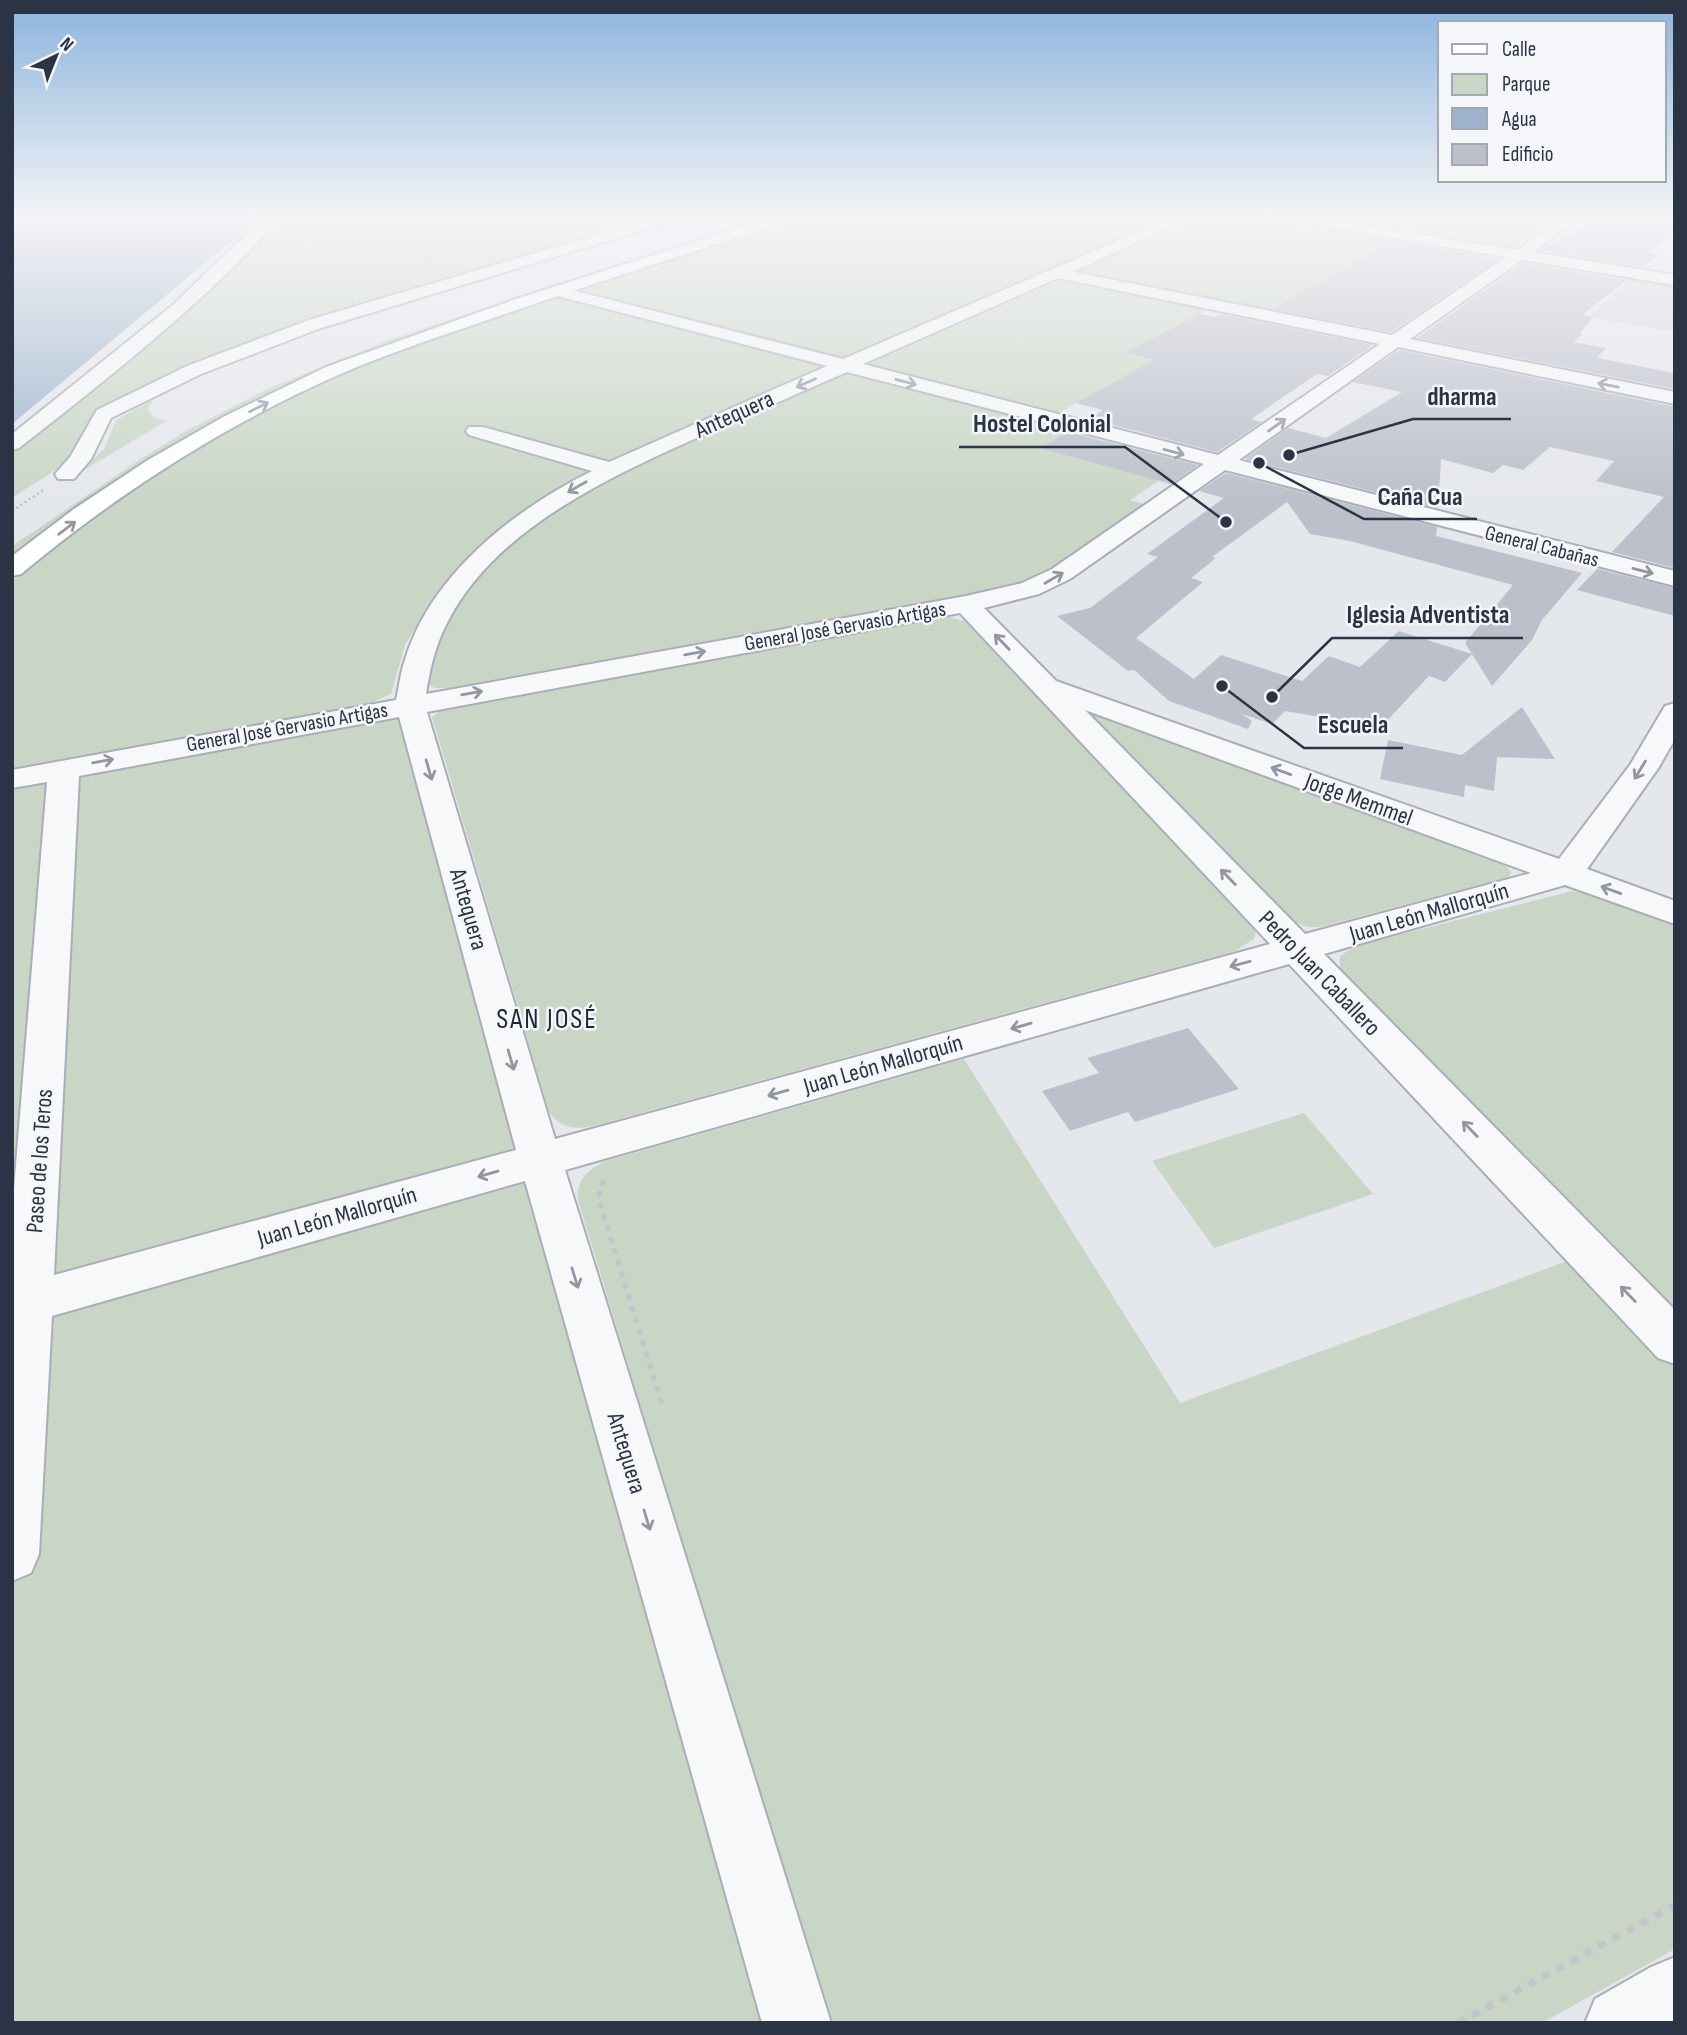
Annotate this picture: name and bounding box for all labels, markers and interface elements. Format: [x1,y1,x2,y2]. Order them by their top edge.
north arrow [21,21,91,91]
legend [1438,21,1666,182]
text: N [55,33,78,57]
text: Calle [1502,37,1536,62]
text: Parque [1502,72,1550,97]
text: Agua [1501,107,1537,132]
text: Edificio [1502,142,1553,167]
callout: dharma [1413,372,1511,419]
one-way arrow [895,376,917,389]
one-way arrow [796,377,817,390]
one-way arrow [1597,377,1620,391]
text: dharma [1427,382,1497,413]
street label: Antequera [689,384,778,445]
one-way arrow [248,400,269,414]
callout: Hostel Colonial [959,400,1125,447]
text: Hostel Colonial [973,409,1111,440]
one-way arrow [1267,418,1286,432]
one-way arrow [1163,446,1185,459]
callout: Caña Cua [1364,472,1477,519]
one-way arrow [567,481,587,495]
text: Caña Cua [1377,482,1463,513]
street label: General Cabañas [1482,520,1602,573]
one-way arrow [57,521,76,536]
one-way arrow [1632,566,1654,579]
one-way arrow [1044,571,1064,585]
callout: Iglesia Adventista [1332,591,1523,638]
street label: General José Gervasio Artigas [742,596,948,657]
text: Iglesia Adventista [1346,600,1510,631]
one-way arrow [994,634,1011,651]
one-way arrow [684,646,706,659]
one-way arrow [460,686,483,700]
street label: General José Gervasio Artigas [184,697,390,758]
callout: Escuela [1304,701,1403,748]
text: Escuela [1318,710,1388,741]
one-way arrow [91,753,114,767]
one-way arrow [424,759,437,781]
one-way arrow [1633,760,1647,780]
one-way arrow [1271,764,1293,776]
street label: Jorge Memmel [1300,766,1417,832]
street label: Antequera [443,864,494,953]
one-way arrow [1219,869,1236,886]
street label: Juan León Mallorquín [1345,876,1512,949]
one-way arrow [1600,883,1622,895]
street label: Pedro Juan Caballero [1253,905,1387,1042]
one-way arrow [1229,959,1251,972]
district label: SAN JOSÉ [496,1003,598,1036]
one-way arrow [1010,1020,1032,1033]
street label: Juan León Mallorquín [799,1028,966,1101]
one-way arrow [506,1049,519,1071]
one-way arrow [768,1087,790,1100]
street label: Paseo de los Teros [20,1088,59,1234]
one-way arrow [1462,1121,1479,1138]
one-way arrow [478,1168,500,1181]
street label: Juan León Mallorquín [253,1180,420,1253]
one-way arrow [569,1267,582,1289]
one-way arrow [1619,1285,1636,1302]
street label: Antequera [600,1408,653,1497]
one-way arrow [641,1508,654,1530]

